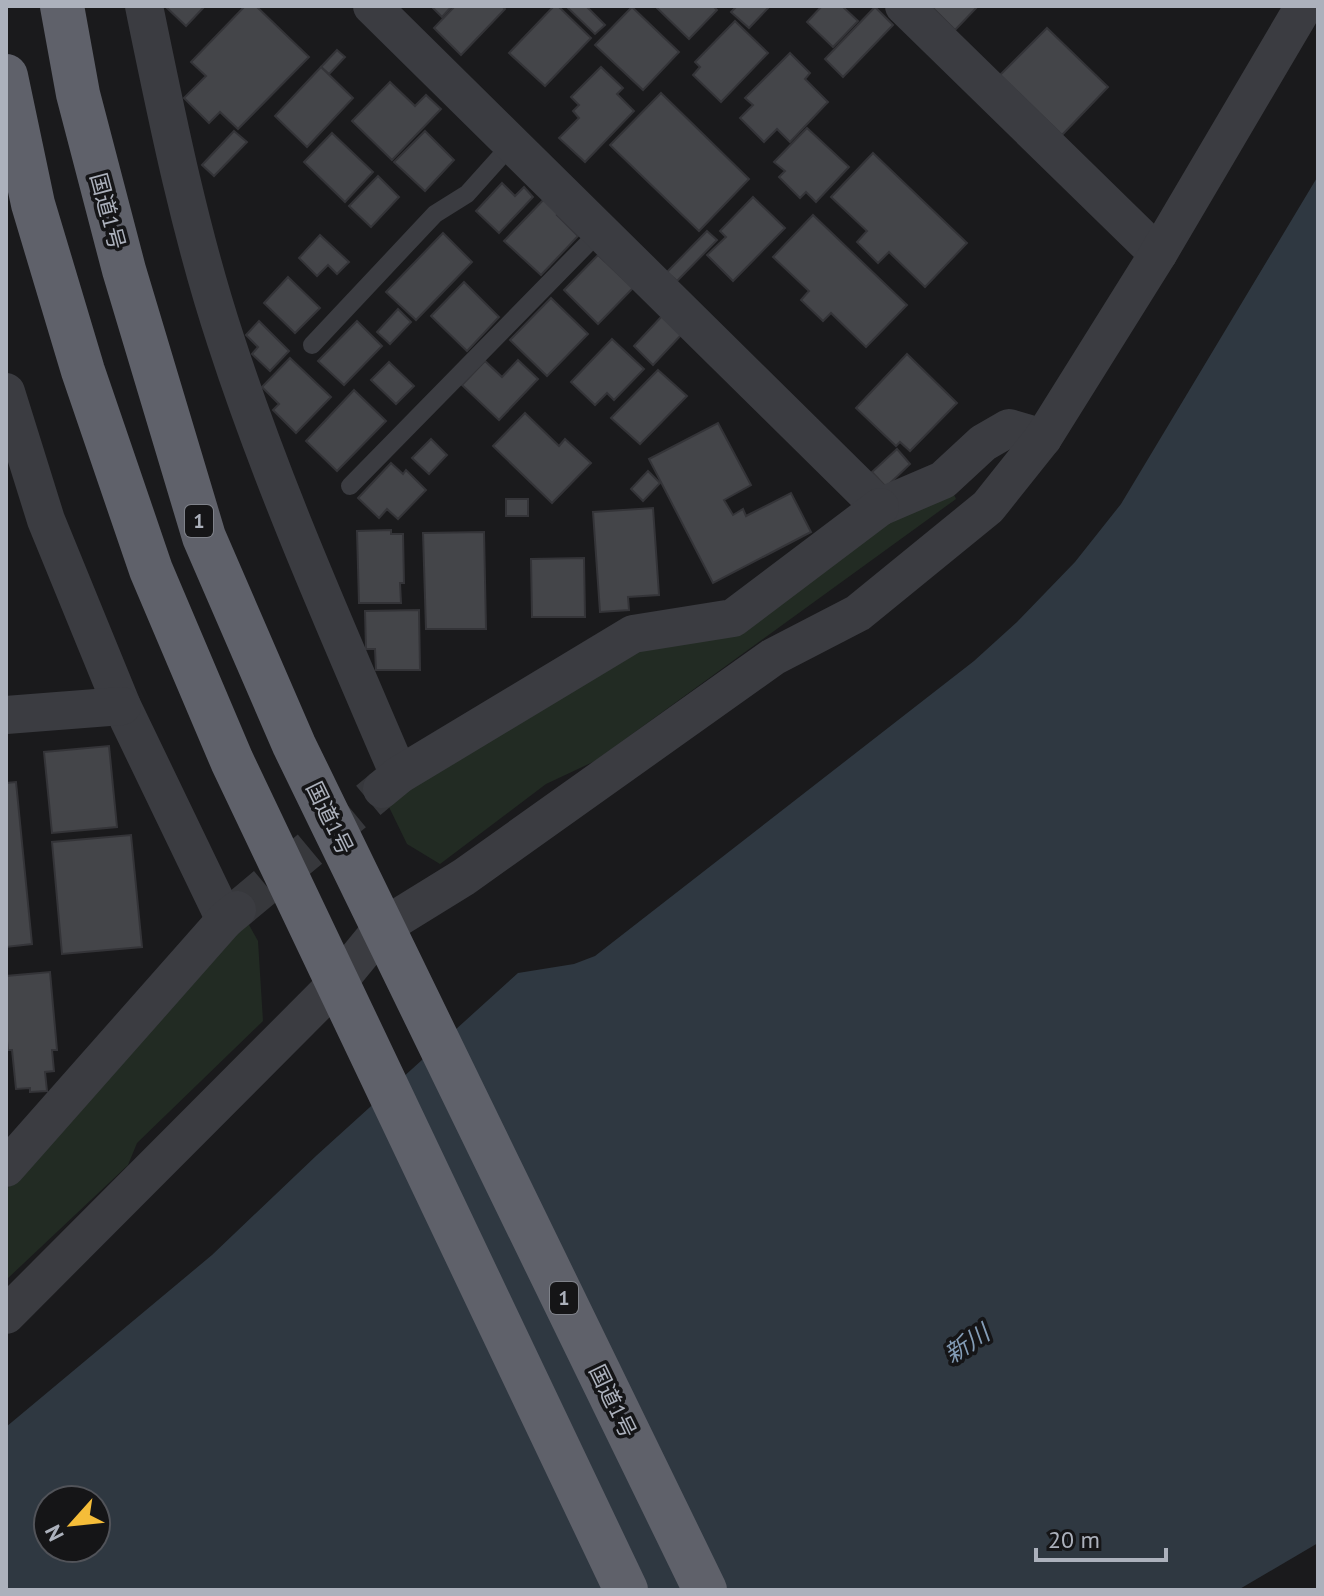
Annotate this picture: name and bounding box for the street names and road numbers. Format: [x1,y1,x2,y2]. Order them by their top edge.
street label: 国道1号 [84,170,132,252]
road number: 1 [185,505,213,537]
street label: 国道1号 [300,777,360,859]
road number: 1 [550,1282,578,1314]
street label: 国道1号 [583,1360,643,1442]

